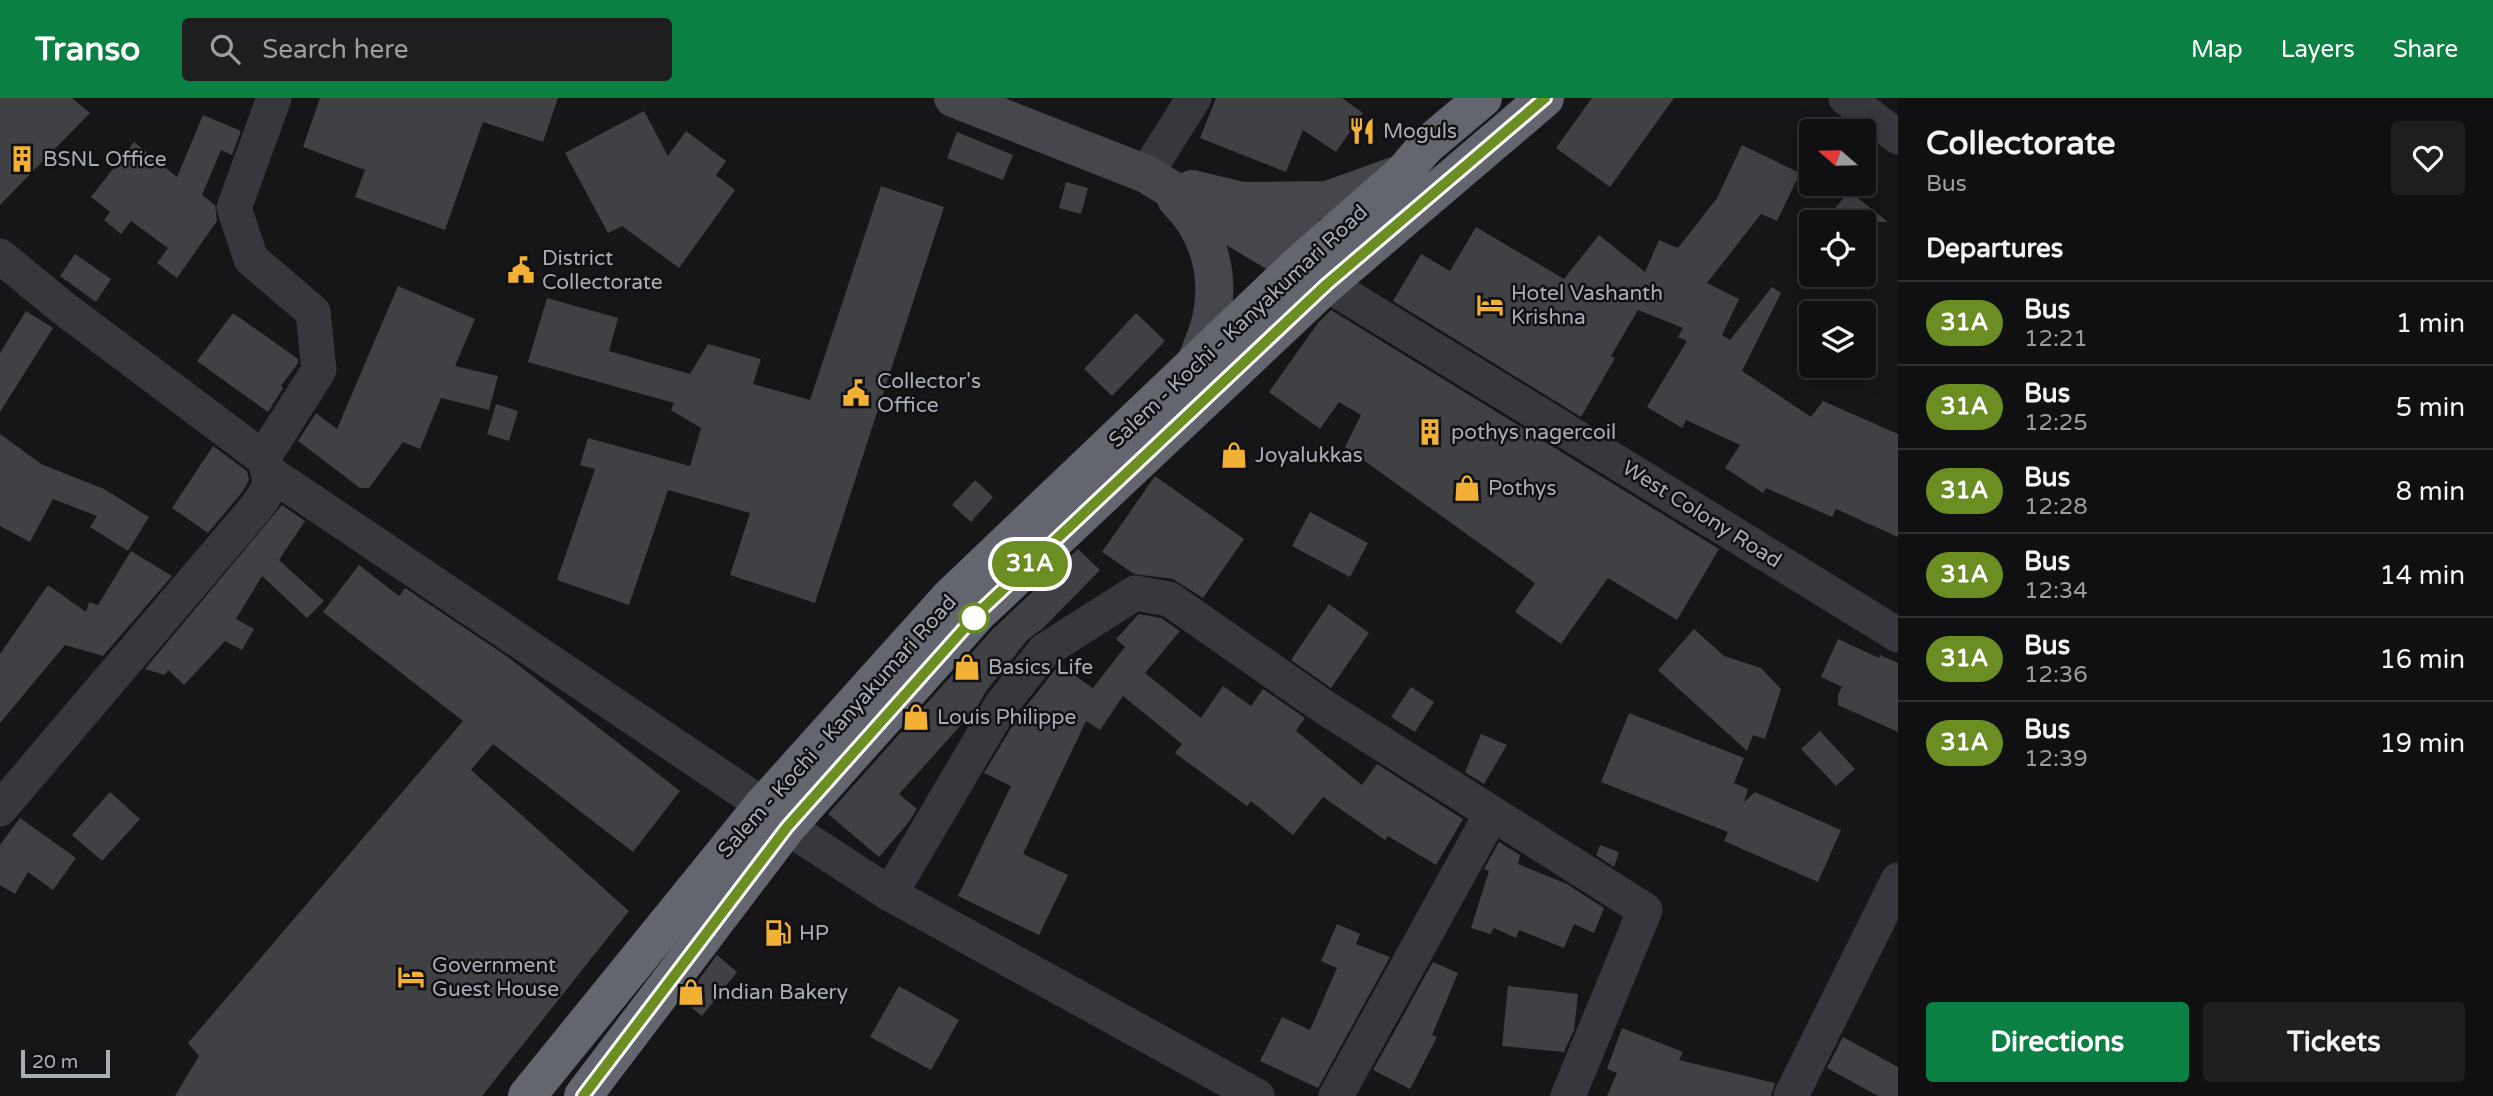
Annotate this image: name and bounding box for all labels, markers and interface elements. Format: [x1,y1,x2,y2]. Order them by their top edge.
search box [182,18,672,81]
text: Transo [35,30,140,69]
icon: search [206,30,244,68]
text: Search here [262,34,409,65]
text: Map [2191,35,2243,64]
text: Layers [2281,35,2355,64]
text: Share [2393,35,2458,64]
restaurant icon: Moguls [1347,116,1377,146]
place label: Moguls [1383,119,1457,144]
north arrow [1799,119,1876,196]
map controls [1799,119,1876,378]
button: heart [2391,121,2465,195]
text: Collectorate [1926,124,2115,163]
building icon: BSNL Office [7,144,37,174]
place label: BSNL Office [43,147,167,172]
text: Bus [1926,170,1967,198]
street label: Salem - Kochi - Kanyakumari Road [1104,200,1373,453]
button: locate [1799,210,1876,287]
text: Departures [1926,233,2063,264]
place label: District Collectorate [542,246,663,295]
public building icon: District Collectorate [506,255,536,285]
place label: Hotel Vashanth Krishna [1511,281,1663,330]
hotel icon: Hotel Vashanth Krishna [1475,290,1505,320]
text: Bus [2024,294,2070,325]
button: layers [1799,301,1876,378]
text: 31A [1940,308,1989,337]
text: 1 min [2396,308,2465,339]
text: 12:21 [2024,325,2088,353]
place label: Collector's Office [877,369,981,418]
public building icon: Collector's Office [841,378,871,408]
text: Bus [2024,378,2070,409]
text: 31A [1940,392,1989,421]
text: 5 min [2396,392,2465,423]
text: 12:25 [2024,409,2088,437]
building icon: pothys nagercoil [1415,417,1445,447]
place label: pothys nagercoil [1451,420,1616,445]
shop icon: Joyalukkas [1219,440,1249,470]
place label: Joyalukkas [1255,443,1363,468]
street label: West Colony Road [1618,455,1786,573]
text: Bus [2024,462,2070,493]
shop icon: Pothys [1452,473,1482,503]
place label: Pothys [1488,476,1556,501]
text: 31A [1940,476,1989,505]
text: 8 min [2396,476,2465,507]
text: 12:28 [2024,493,2088,521]
line badge: 31A [990,541,1070,587]
text: Bus [2024,546,2070,577]
text: 31A [1006,549,1054,578]
text: 31A [1940,560,1989,589]
text: 14 min [2379,560,2465,591]
text: 12:34 [2024,577,2088,605]
street label: Salem - Kochi - Kanyakumari Road [713,590,962,863]
unlabelled marker [959,603,989,633]
text: Bus [2024,630,2070,661]
text: 31A [1940,644,1989,673]
text: 16 min [2379,644,2465,675]
shop icon: Basics Life [952,652,982,682]
place label: Basics Life [988,655,1093,680]
text: 12:36 [2024,661,2088,689]
shop icon: Louis Philippe [901,702,931,732]
place label: Louis Philippe [937,705,1076,730]
text: Bus [2024,714,2070,745]
text: 31A [1940,728,1989,757]
text: 19 min [2379,728,2465,759]
text: 12:39 [2024,745,2088,773]
fuel station icon: HP [763,918,793,948]
place label: HP [799,921,829,946]
place label: Government Guest House [432,953,559,1002]
hotel icon: Government Guest House [396,962,426,992]
shop icon: Indian Bakery [676,977,706,1007]
place label: Indian Bakery [712,980,848,1005]
button: Directions [1926,1002,2189,1082]
button: Tickets [2203,1002,2465,1082]
scale bar [21,1047,110,1079]
text: 20 m [32,1051,78,1073]

